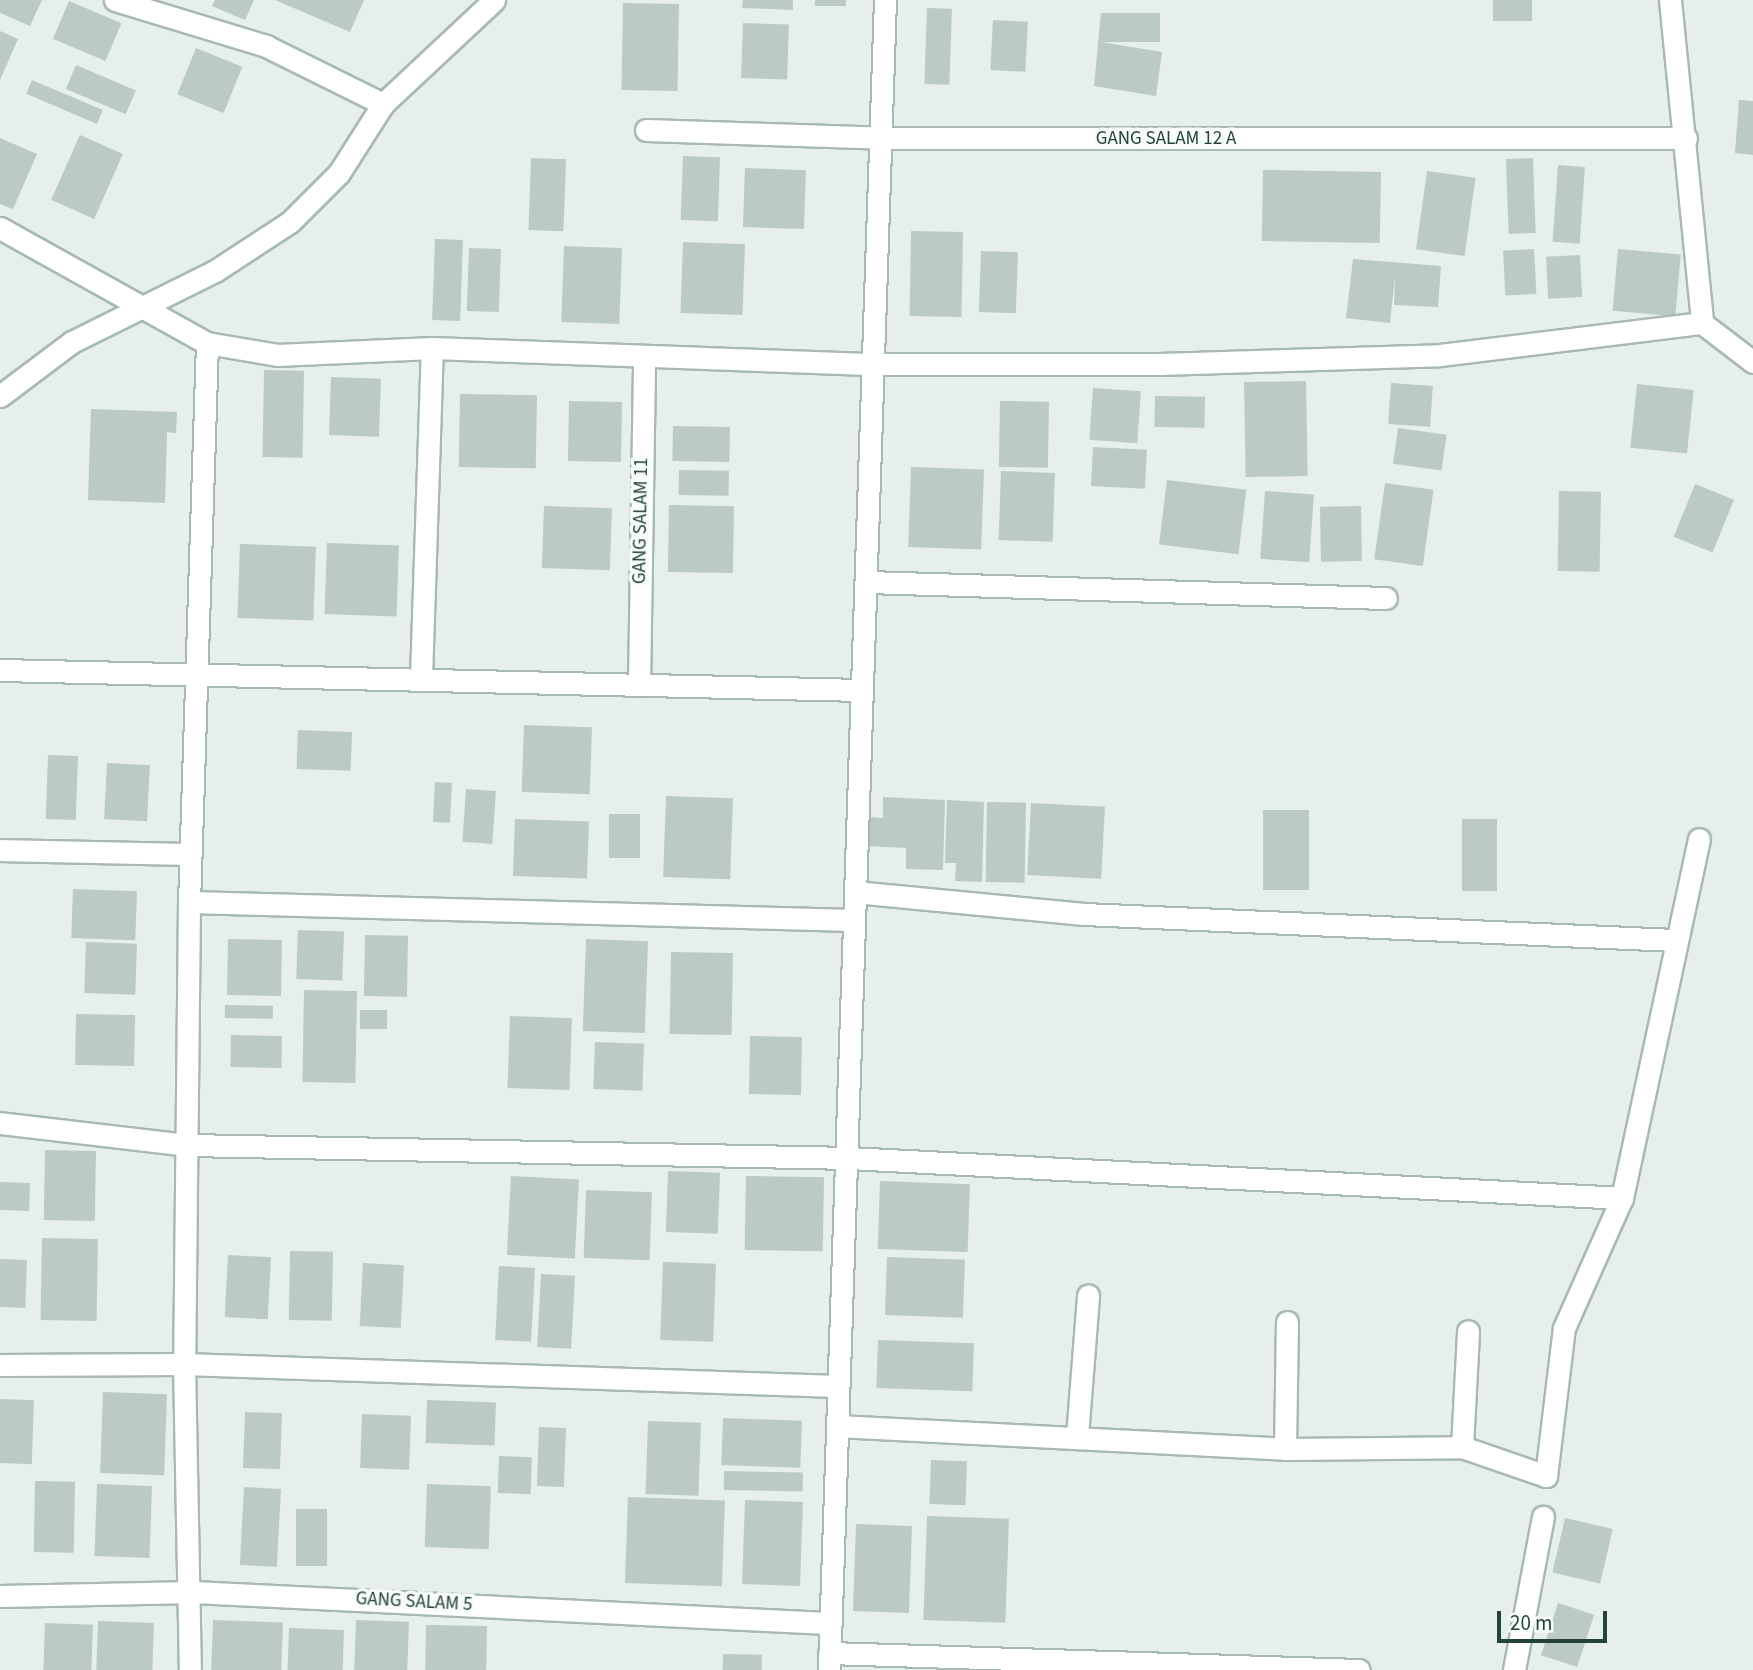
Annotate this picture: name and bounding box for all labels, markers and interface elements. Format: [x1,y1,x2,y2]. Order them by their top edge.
street label: GANG SALAM 12 A [1096,128,1236,150]
street label: GANG SALAM 11 [628,458,654,584]
street label: GANG SALAM 5 [355,1588,473,1616]
scale bar [1501,1596,1611,1640]
text: 20 m [1510,1608,1552,1638]

